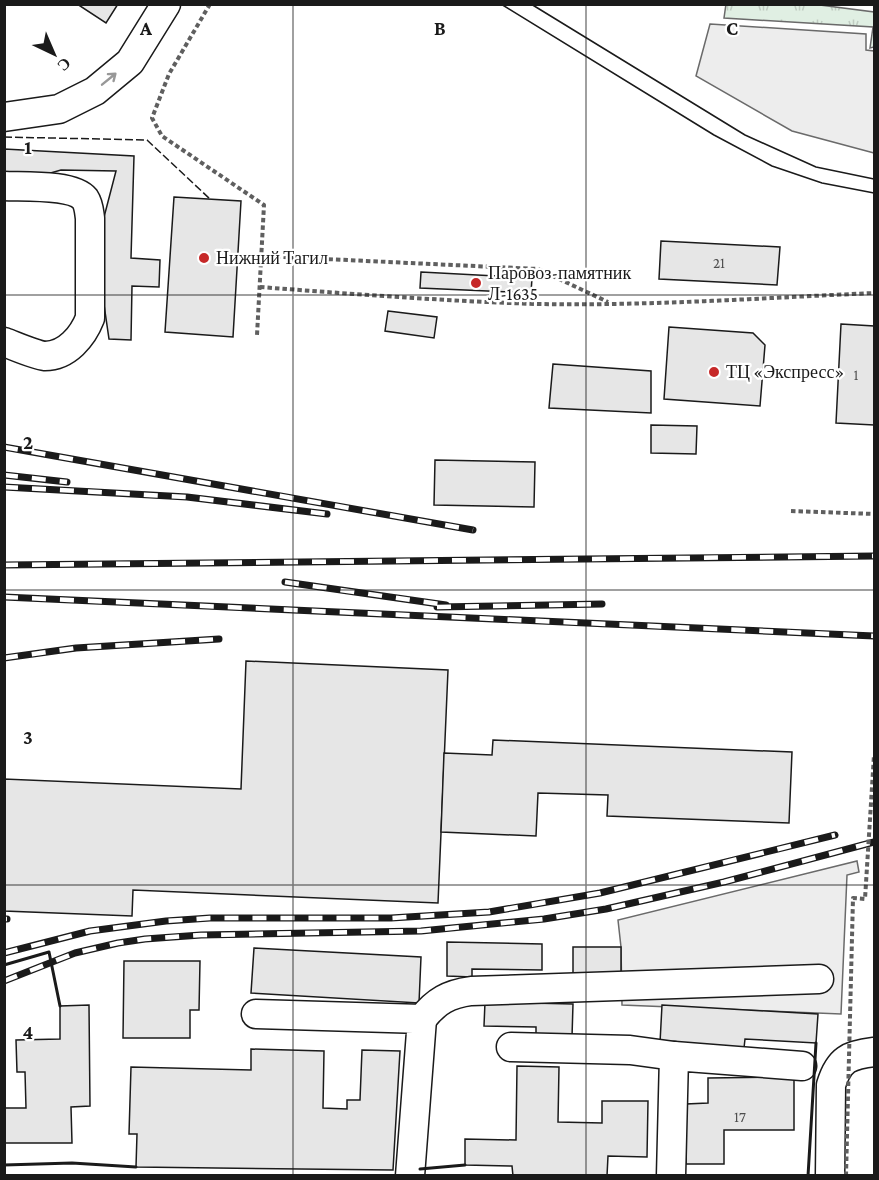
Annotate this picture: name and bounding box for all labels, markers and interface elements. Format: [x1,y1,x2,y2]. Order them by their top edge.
text: A [139,17,153,39]
text: B [434,17,446,39]
text: C [726,17,738,39]
north arrow [24,24,84,84]
text: С [54,54,74,75]
one-way arrow [101,73,117,86]
text: 1 [24,136,32,158]
place label: Нижний Тагил [216,248,328,268]
marker: Нижний Тагил [197,251,211,265]
house number: 21 [713,255,725,271]
place label: Паровоз-памятник Л-1635 [488,263,631,304]
marker: Паровоз-памятник Л-1635 [469,276,483,290]
place label: ТЦ «Экспресс» [726,362,844,382]
marker: ТЦ «Экспресс» [707,365,721,379]
house number: 1 [854,367,859,383]
text: 2 [23,431,33,453]
text: 3 [23,726,33,748]
text: 4 [23,1021,34,1043]
house number: 17 [734,1109,746,1125]

